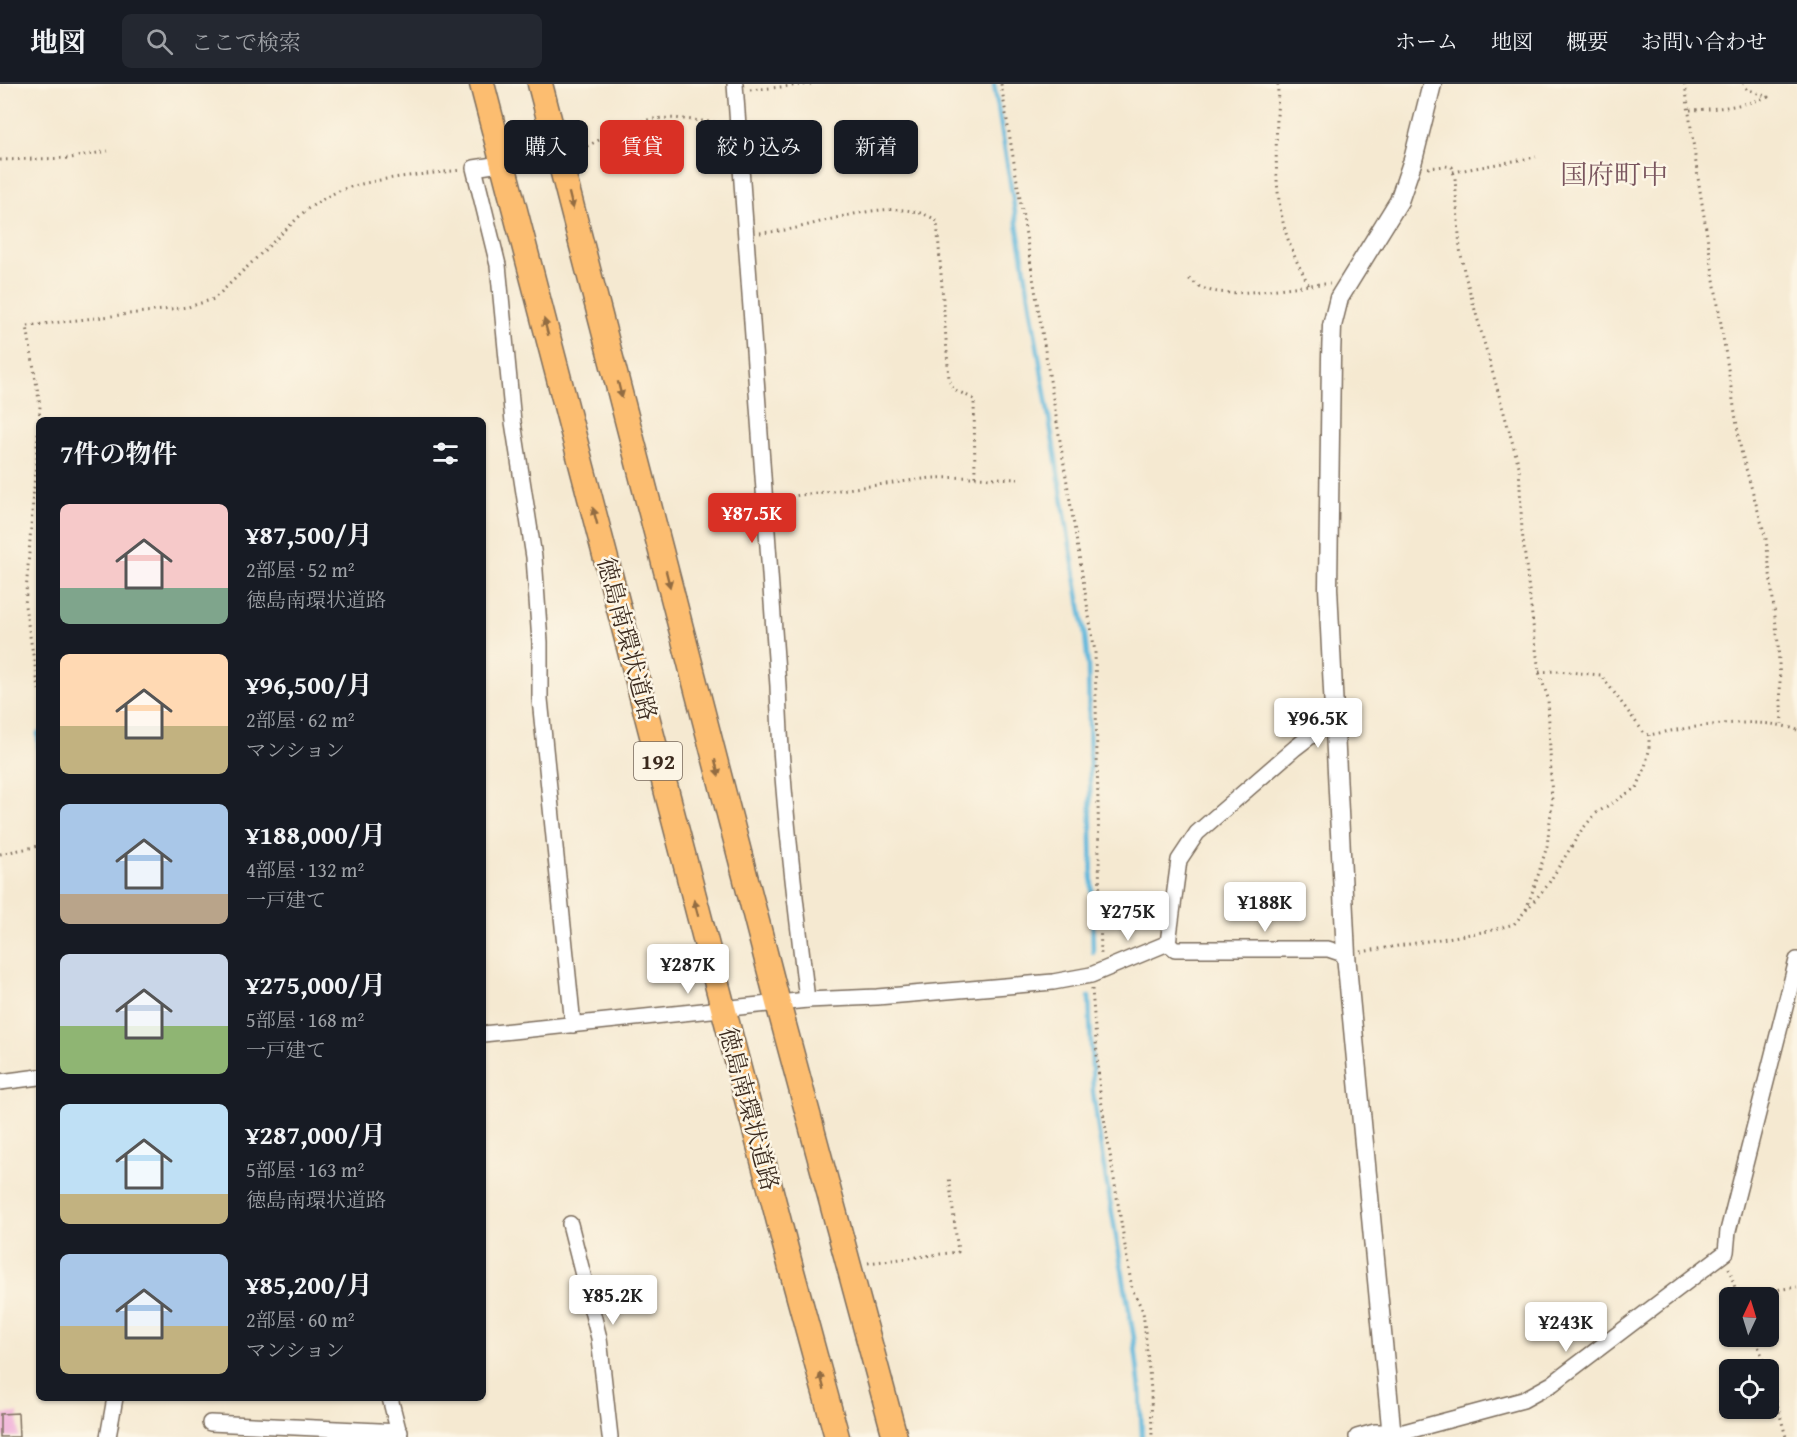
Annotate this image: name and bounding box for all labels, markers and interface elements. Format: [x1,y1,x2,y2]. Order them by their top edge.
search box [122,14,542,68]
text: 地図 [30,21,86,62]
icon: search [143,25,176,58]
text: ここで検索 [191,26,301,58]
text: ホーム [1395,26,1458,57]
text: 地図 [1491,26,1533,57]
text: 概要 [1566,26,1608,57]
text: お問い合わせ [1641,26,1767,57]
chip: 購入 [504,120,588,174]
chip: 賃貸 [600,120,684,174]
chip: 絞り込み [696,120,822,174]
chip: 新着 [834,120,918,174]
district label: 国府町中 [1560,154,1668,194]
one-way arrow [567,193,576,211]
one-way arrow [540,318,550,336]
one-way arrow [615,381,625,399]
text: 7件の物件 [60,434,177,473]
icon: filters [429,437,462,470]
pin: ¥87.5K [703,493,801,544]
text: ¥87.5K [722,498,782,527]
one-way arrow [589,507,599,525]
text: ¥87,500/月 [246,515,373,554]
icon: home [108,528,180,600]
street label: 徳島南環状道路 [589,553,666,725]
text: 2部屋 · 52 m² [246,555,355,584]
one-way arrow [664,570,674,588]
text: 徳島南環状道路 [246,585,386,614]
text: ¥96,500/月 [246,665,373,704]
icon: home [108,678,180,750]
pin: ¥96.5K [1269,698,1367,749]
text: ¥96.5K [1288,703,1348,732]
text: 2部屋 · 62 m² [246,705,355,734]
text: マンション [246,735,345,764]
road number: 192 [634,742,682,780]
one-way arrow [713,759,722,777]
text: ¥188,000/月 [246,815,386,854]
icon: home [108,828,180,900]
text: 4部屋 · 132 m² [246,855,364,884]
pin: ¥188K [1223,882,1307,933]
text: 一戸建て [246,885,326,914]
text: ¥188K [1238,887,1292,916]
pin: ¥275K [1086,891,1170,942]
text: ¥275K [1101,896,1155,925]
one-way arrow [691,899,701,917]
pin: ¥287K [646,944,730,995]
text: ¥287K [661,949,715,978]
text: ¥275,000/月 [246,965,386,1004]
icon: home [108,978,180,1050]
text: 5部屋 · 168 m² [246,1005,364,1034]
street label: 徳島南環状道路 [711,1023,788,1195]
text: 一戸建て [246,1035,326,1064]
text: ¥287,000/月 [246,1115,386,1154]
icon: home [108,1128,180,1200]
text: 5部屋 · 163 m² [246,1155,364,1184]
text: 徳島南環状道路 [246,1185,386,1214]
text: ¥85,200/月 [246,1265,373,1304]
pin: ¥85.2K [564,1275,662,1326]
icon: home [108,1278,180,1350]
text: ¥85.2K [583,1280,643,1309]
north arrow [1719,1287,1779,1347]
map controls [1719,1287,1779,1419]
pin: ¥243K [1524,1302,1608,1353]
text: 2部屋 · 60 m² [246,1305,355,1334]
text: ¥243K [1539,1307,1593,1336]
text: マンション [246,1335,345,1364]
button: locate [1719,1359,1779,1419]
one-way arrow [816,1371,826,1390]

